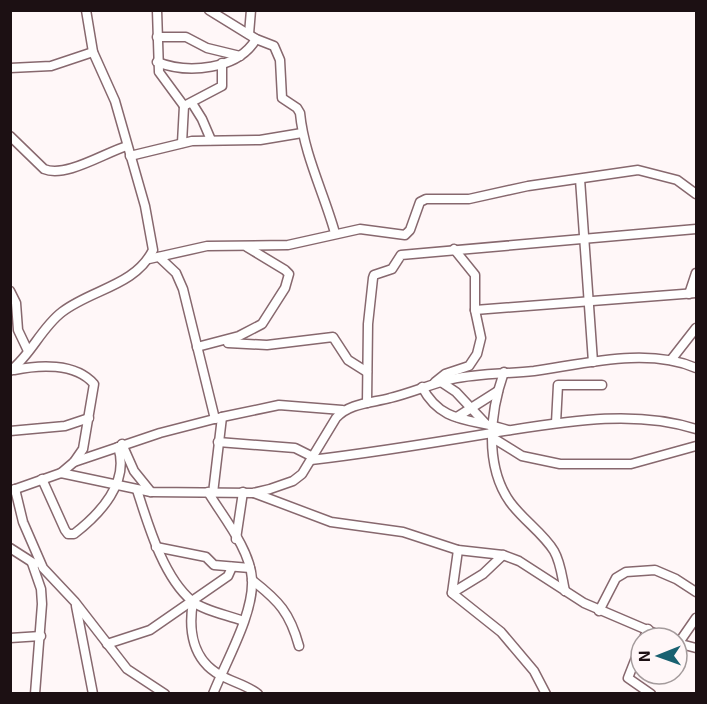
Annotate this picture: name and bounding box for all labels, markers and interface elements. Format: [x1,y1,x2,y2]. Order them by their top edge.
north arrow [629,626,689,686]
text: N [634,650,653,662]

